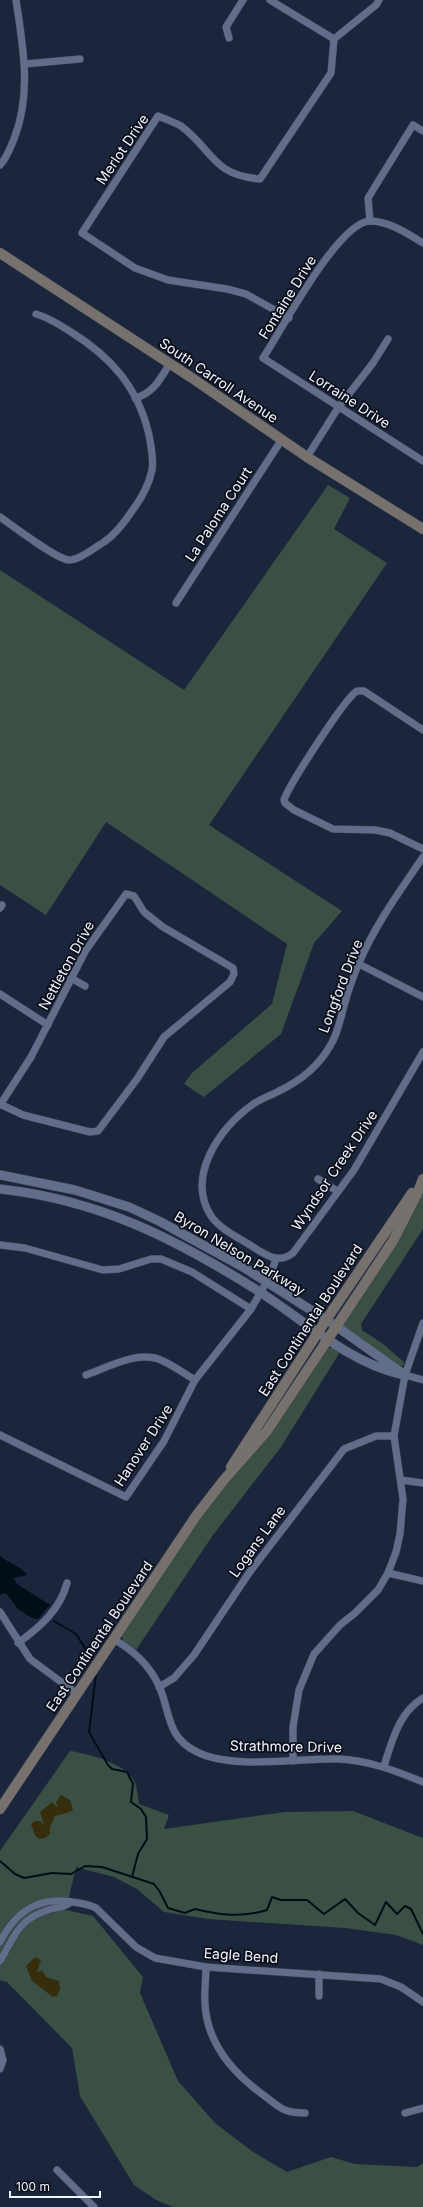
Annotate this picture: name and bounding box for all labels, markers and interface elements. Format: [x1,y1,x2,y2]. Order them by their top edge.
street label: Merlot Drive [92,111,152,187]
street label: Fontaine Drive [255,252,319,342]
street label: South Carroll Avenue [156,334,282,426]
street label: Lorraine Drive [306,366,394,432]
street label: La Paloma Court [181,463,255,564]
street label: Nettleton Drive [35,918,97,1012]
street label: Longford Drive [314,937,366,1035]
street label: Wyndsor Creek Drive [287,1107,381,1233]
street label: Byron Nelson Parkway [171,1207,309,1299]
street label: East Continental Boulevard [254,1241,366,1399]
street label: Hanover Drive [110,1401,176,1489]
street label: Logans Lane [225,1502,289,1580]
street label: East Continental Boulevard [42,1557,156,1715]
street label: Strathmore Drive [230,1737,342,1755]
street label: Eagle Bend [203,1944,279,1966]
scale bar [10,2173,100,2199]
text: 100 m [16,2179,50,2194]

